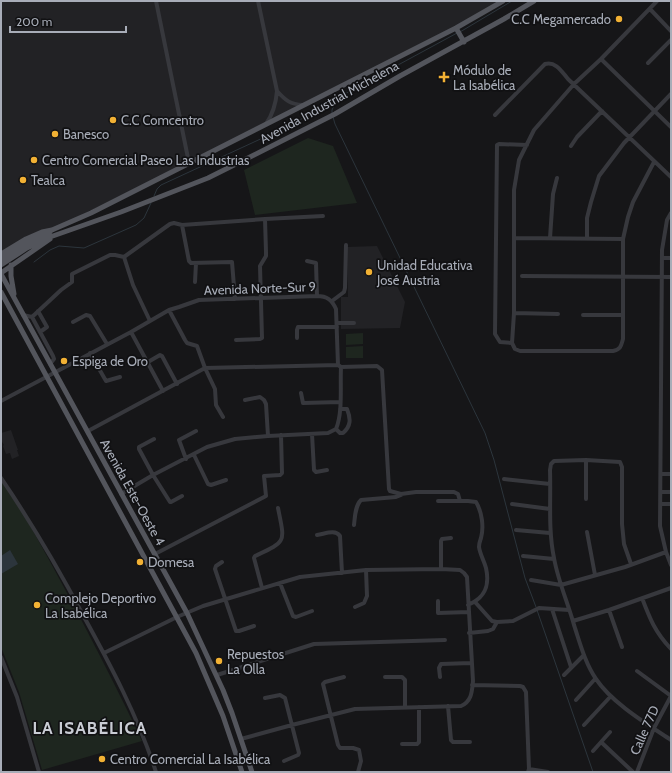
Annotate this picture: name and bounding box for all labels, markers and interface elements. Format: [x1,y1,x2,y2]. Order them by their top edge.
scale bar [10,8,126,34]
place label: C.C Megamercado [511,11,611,27]
text: 200 m [16,14,52,29]
marker: C.C Megamercado [614,14,624,24]
street label: Avenida Industrial Michelena [257,57,402,147]
place label: Módulo de La Isabélica [453,62,516,93]
marker: Módulo de La Isabélica [438,71,450,83]
place label: C.C Comcentro [121,112,204,128]
marker: C.C Comcentro [108,115,118,125]
place label: Banesco [63,126,109,142]
marker: Banesco [50,129,60,139]
place label: Centro Comercial Paseo Las Industrias [42,152,250,168]
marker: Centro Comercial Paseo Las Industrias [29,155,39,165]
place label: Tealca [31,172,66,188]
marker: Tealca [18,175,28,185]
place label: Unidad Educativa José Austria [376,257,473,288]
marker: Unidad Educativa José Austria [364,267,374,277]
street label: Avenida Norte-Sur 9 [204,278,316,298]
place label: Espiga de Oro [72,353,148,369]
marker: Espiga de Oro [59,356,69,366]
street label: Avenida Este-Oeste 4 [97,436,169,548]
place label: Domesa [148,554,195,570]
marker: Domesa [135,557,145,567]
place label: Complejo Deportivo La Isabélica [45,590,156,621]
marker: Complejo Deportivo La Isabélica [32,600,42,610]
place label: Repuestos La Olla [227,646,285,677]
marker: Repuestos La Olla [214,656,224,666]
street label: Calle 77D [626,703,662,757]
district label: LA ISABÉLICA [33,718,147,738]
place label: Centro Comercial La Isabélica [110,751,271,767]
marker: Centro Comercial La Isabélica [97,754,107,764]

